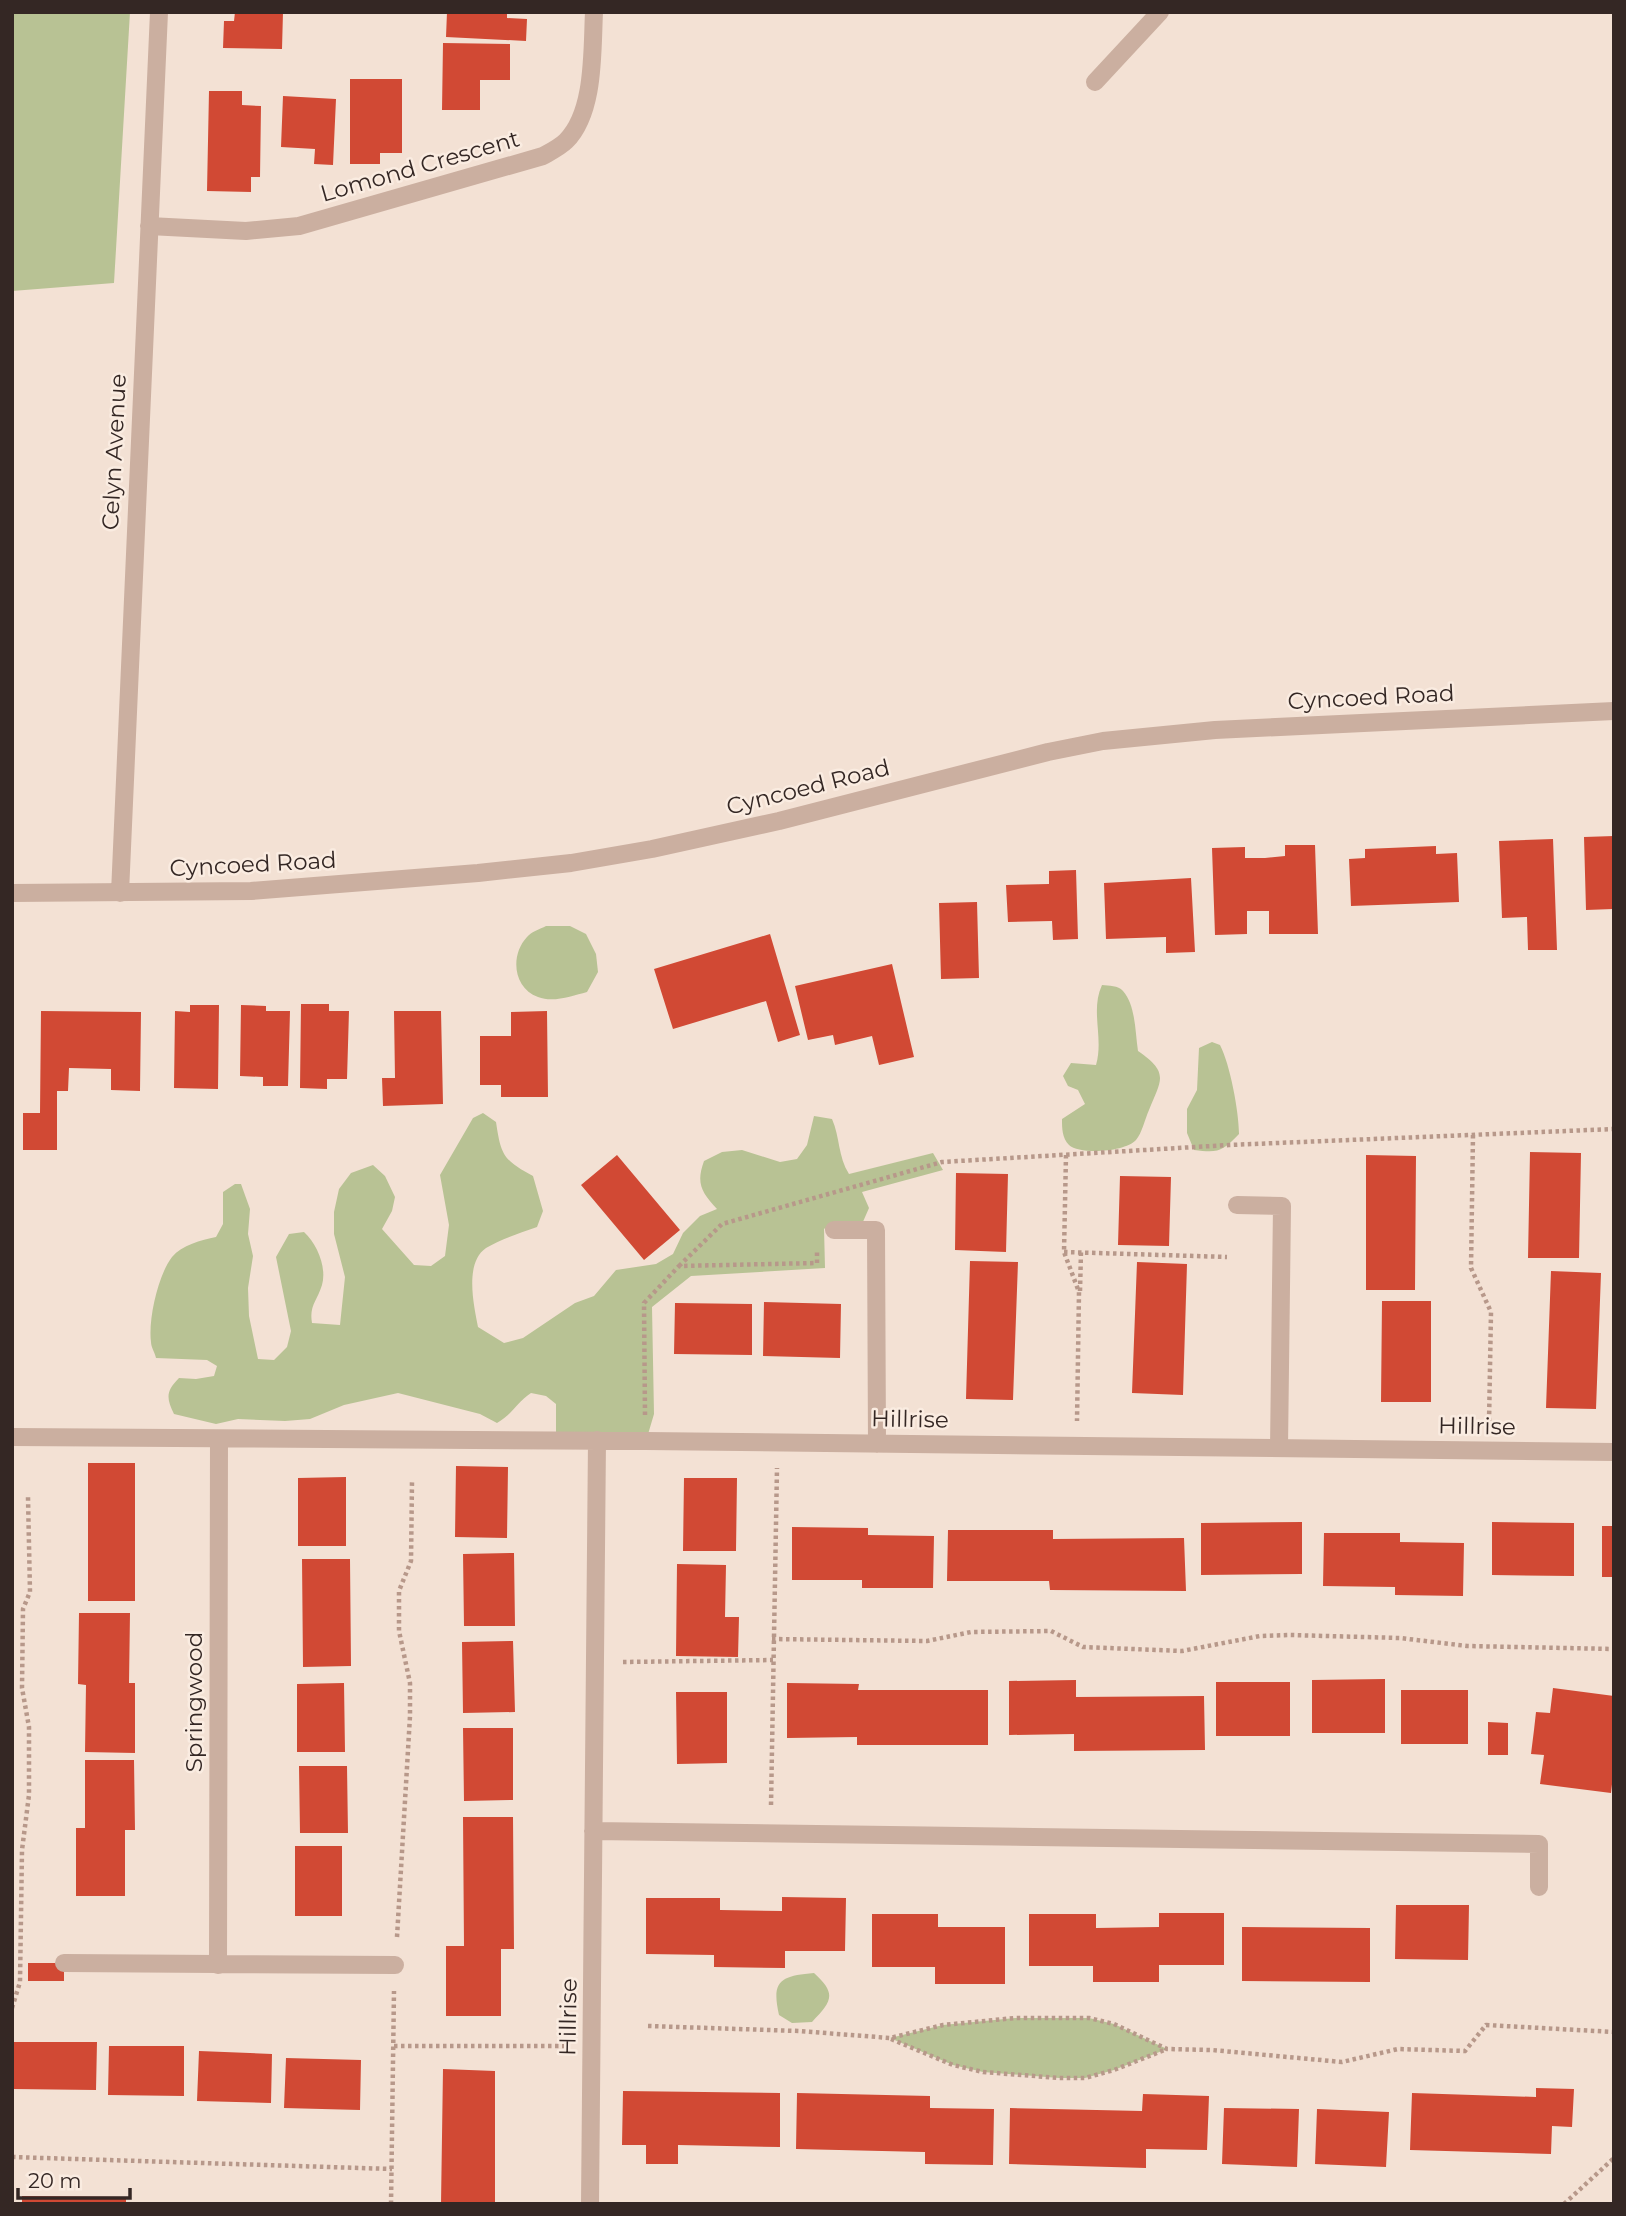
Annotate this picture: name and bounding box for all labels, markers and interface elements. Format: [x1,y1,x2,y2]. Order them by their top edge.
street label: Lomond Crescent [317,124,523,208]
street label: Celyn Avenue [96,373,132,531]
street label: Cyncoed Road [1287,679,1455,715]
street label: Cyncoed Road [724,753,892,821]
street label: Cyncoed Road [169,846,337,882]
street label: Hillrise [871,1404,949,1434]
street label: Hillrise [1438,1411,1516,1441]
street label: Springwood [180,1632,208,1772]
street label: Hillrise [553,1978,583,2056]
scale bar [18,2156,130,2200]
text: 20 m [28,2168,82,2193]

